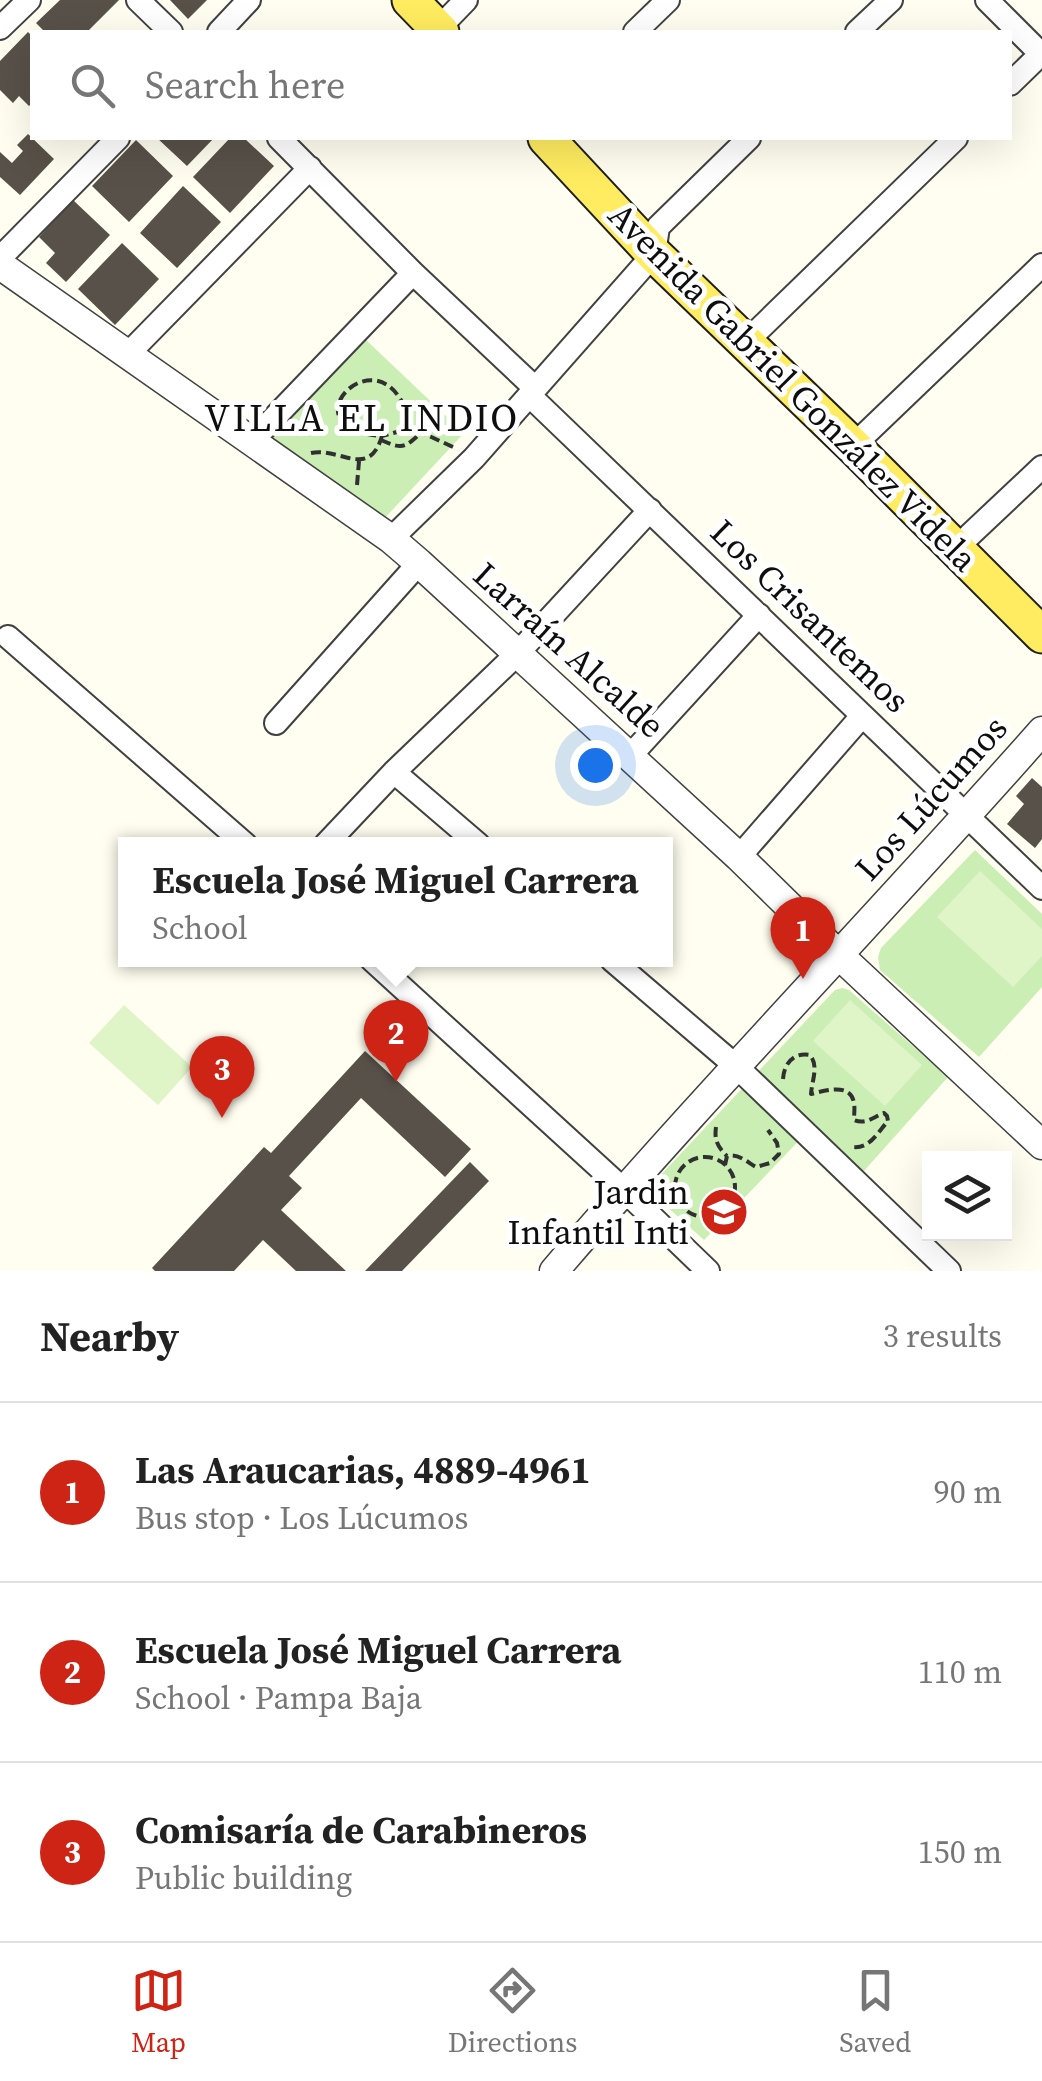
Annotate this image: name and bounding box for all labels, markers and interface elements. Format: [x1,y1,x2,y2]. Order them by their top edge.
search box [30,30,1012,140]
icon: search [65,58,120,113]
text: Search here [145,59,345,111]
street label: Avenida Gabriel González Videla [598,192,988,582]
district label: VILLA EL INDIO [204,392,520,444]
street label: Los Crisantemos [700,509,920,723]
street label: Larraín Alcalde [463,551,675,749]
street label: Los Lúcumos [844,705,1018,891]
your location [570,740,621,791]
popup [118,837,673,967]
text: Escuela José Miguel Carrera [152,854,639,906]
pin: 1 [770,896,836,979]
text: School [152,906,247,950]
pin: 2 [364,1000,428,1082]
pin: 3 [190,1036,254,1118]
map controls [922,1151,1012,1241]
button: layers [922,1151,1012,1241]
place label: Jardin Infantil Inti [508,1168,689,1256]
school or university icon: Jardin Infantil Inti [698,1186,750,1238]
text: Nearby [40,1307,179,1365]
text: 3 results [883,1314,1002,1358]
text: Las Araucarias, 4889-4961 [135,1444,591,1496]
text: 1 [64,1470,81,1514]
text: 90 m [934,1470,1002,1514]
text: Bus stop · Los Lúcumos [135,1496,468,1540]
text: Escuela José Miguel Carrera [135,1624,621,1676]
text: 2 [64,1650,81,1694]
text: 110 m [918,1650,1002,1694]
text: School · Pampa Baja [135,1676,422,1720]
text: Comisaría de Carabineros [135,1804,587,1856]
text: 3 [64,1830,81,1874]
text: 150 m [918,1830,1002,1874]
text: Public building [135,1856,352,1900]
tab: Map [131,1963,186,2061]
tab: Directions [448,1963,577,2061]
tab: Saved [839,1963,911,2061]

